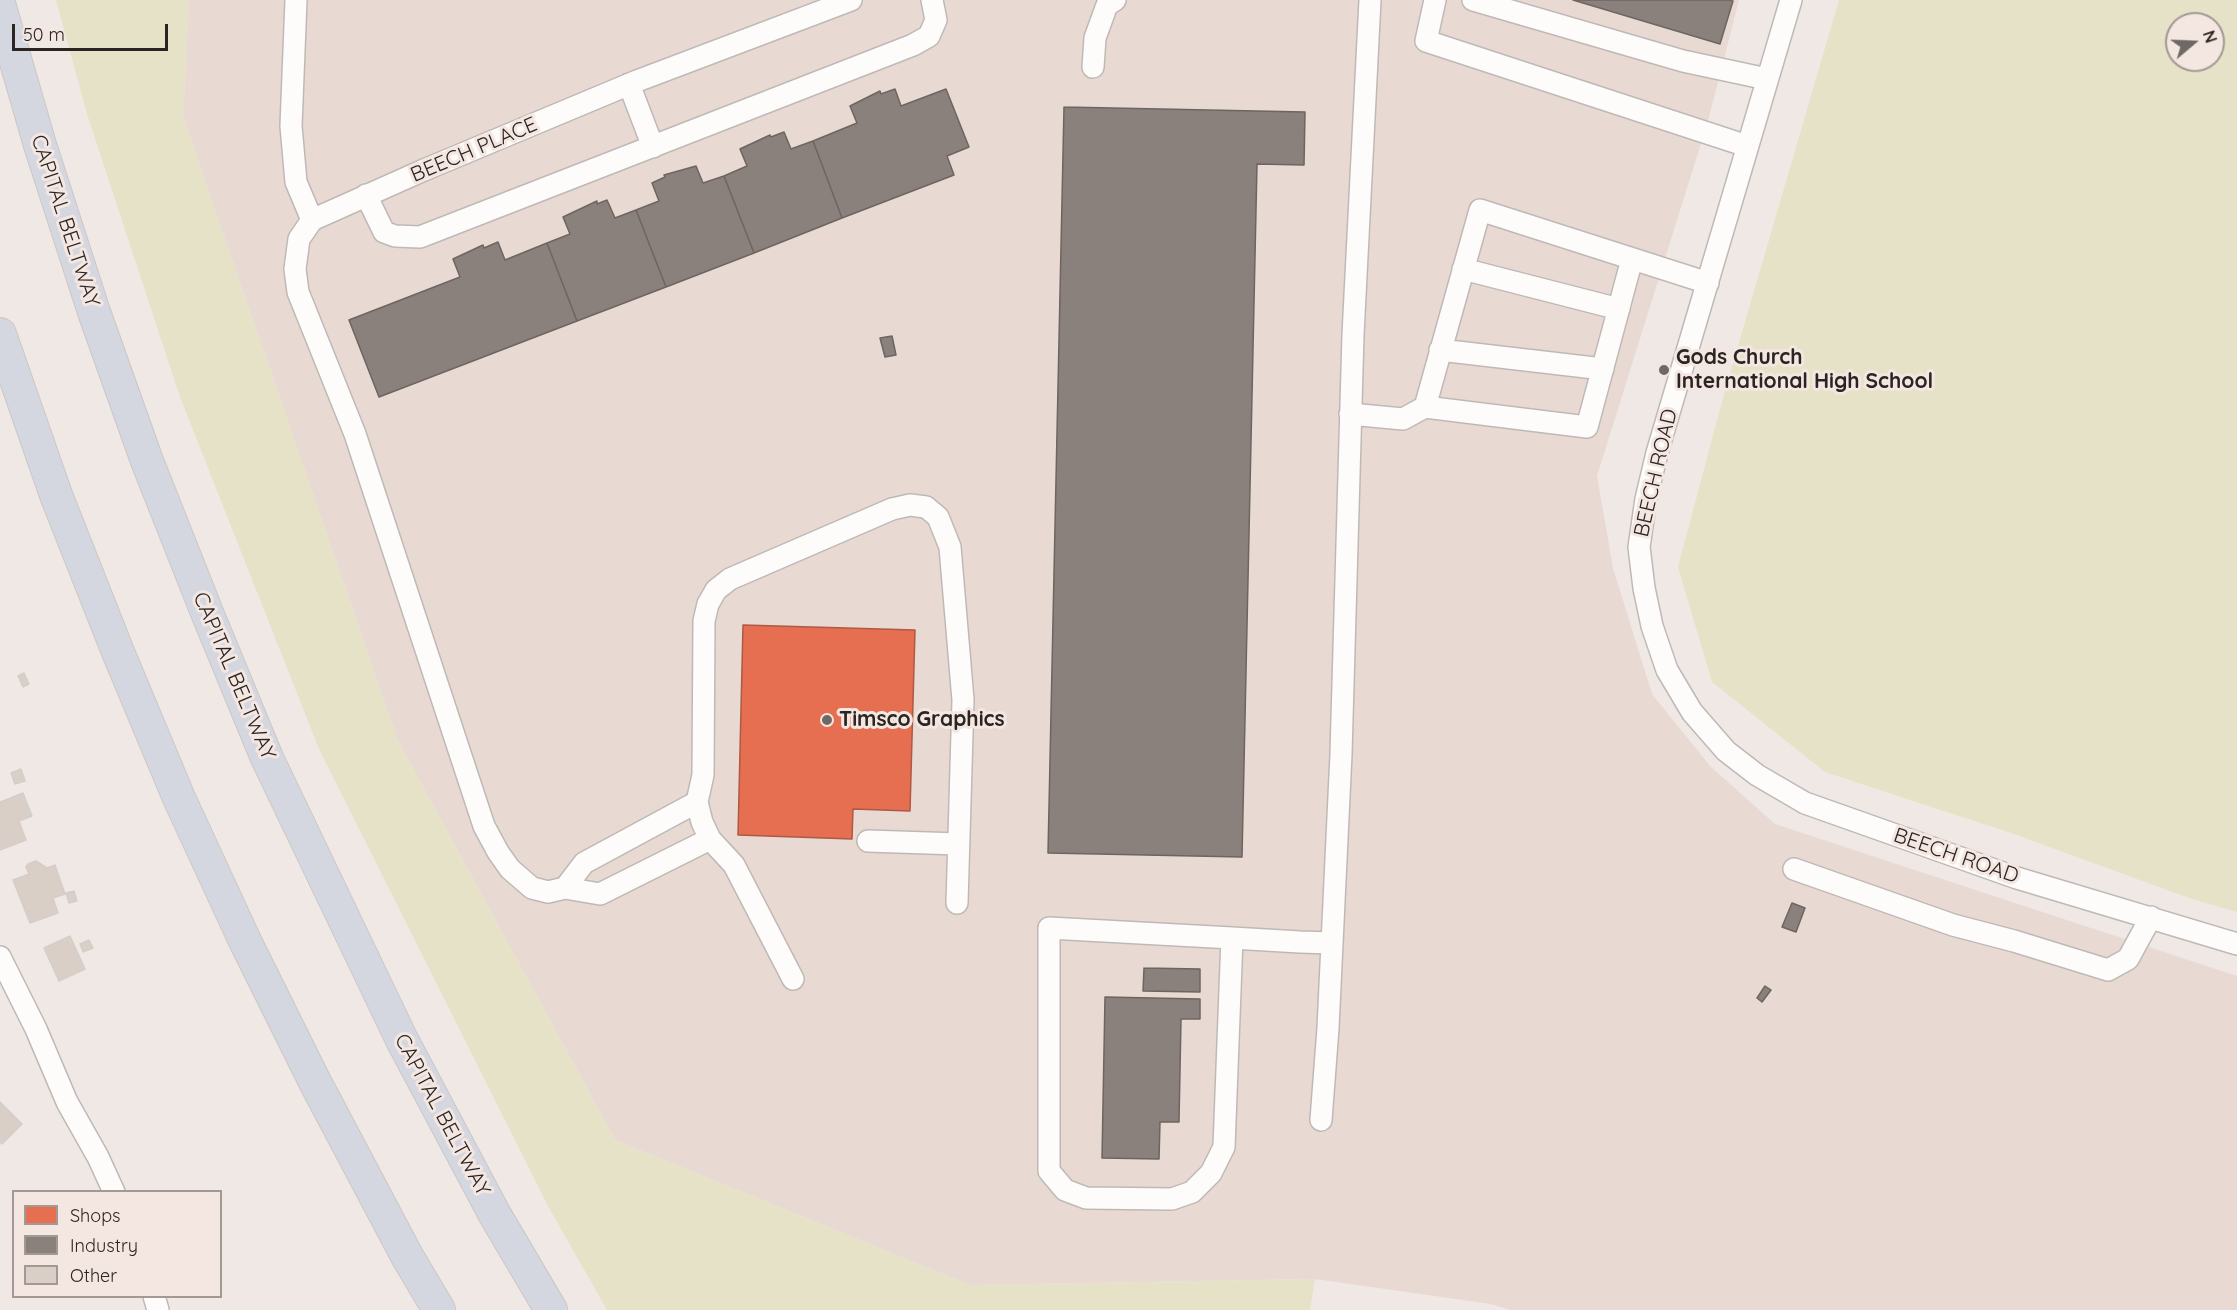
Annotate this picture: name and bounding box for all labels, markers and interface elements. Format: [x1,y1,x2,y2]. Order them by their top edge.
scale bar [15,12,171,50]
north arrow [2165,12,2225,72]
text: 50 m [23,23,65,46]
text: N [2199,28,2221,46]
street label: BEECH PLACE [407,112,541,188]
street label: CAPITAL BELTWAY [25,132,105,310]
place label: Gods Church International High School [1676,345,1933,395]
marker: Gods Church International High School [1657,363,1671,377]
street label: BEECH ROAD [1629,407,1683,539]
street label: CAPITAL BELTWAY [187,588,281,764]
place label: Timsco Graphics [839,707,1005,733]
marker: Timsco Graphics [820,713,834,727]
street label: BEECH ROAD [1890,823,2022,889]
street label: CAPITAL BELTWAY [389,1030,495,1200]
legend [12,1190,222,1298]
text: Shops [70,1204,121,1227]
text: Industry [70,1234,138,1257]
text: Other [70,1264,117,1287]

